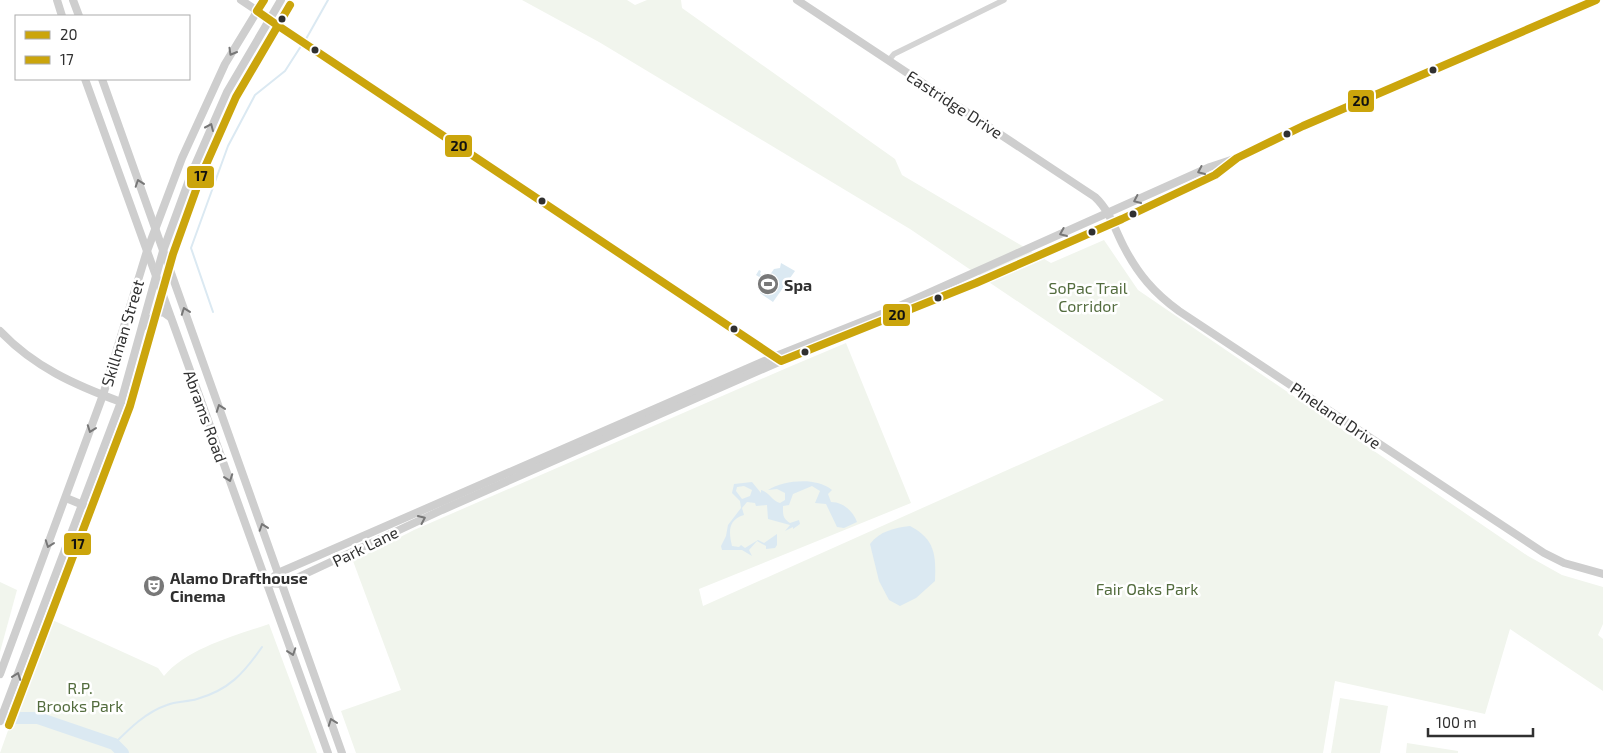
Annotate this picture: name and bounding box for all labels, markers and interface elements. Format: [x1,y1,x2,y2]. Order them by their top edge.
unlabelled marker [277,14,287,24]
legend [15,15,190,80]
text: 20 [60,25,77,43]
unlabelled marker [310,45,320,55]
one-way arrow [228,47,238,56]
text: 17 [60,50,74,68]
unlabelled marker [1428,65,1438,75]
street label: Eastridge Drive [903,66,1007,142]
line badge: 20 [1347,89,1375,113]
text: 20 [1353,92,1370,109]
one-way arrow [204,123,215,132]
unlabelled marker [1282,129,1292,139]
line badge: 20 [444,134,473,158]
text: 20 [451,137,468,154]
line badge: 17 [186,165,215,189]
one-way arrow [1197,165,1206,176]
text: 17 [194,167,208,184]
one-way arrow [135,180,145,188]
one-way arrow [1133,194,1142,205]
unlabelled marker [537,196,547,206]
unlabelled marker [1128,209,1138,219]
one-way arrow [1059,226,1068,237]
unlabelled marker [1087,227,1097,237]
sports icon: Spa [756,272,780,296]
place label: Spa [784,275,812,294]
street label: Skillman Street [97,277,147,389]
park label: SoPac Trail Corridor [1049,278,1128,315]
unlabelled marker [933,293,943,303]
line badge: 20 [882,303,911,327]
text: 20 [889,306,906,323]
one-way arrow [181,307,191,316]
unlabelled marker [729,324,739,334]
unlabelled marker [800,347,810,357]
street label: Abrams Road [181,367,231,465]
street label: Pineland Drive [1287,378,1385,452]
one-way arrow [216,404,226,413]
one-way arrow [86,424,96,433]
one-way arrow [223,473,233,481]
one-way arrow [417,515,426,525]
street label: Park Lane [329,522,401,570]
one-way arrow [258,524,268,532]
line badge: 17 [63,532,92,556]
text: 17 [71,535,85,552]
one-way arrow [45,539,55,548]
place label: Alamo Drafthouse Cinema [170,568,308,605]
theatre icon: Alamo Drafthouse Cinema [142,574,166,598]
park label: Fair Oaks Park [1096,579,1198,598]
one-way arrow [286,648,296,656]
one-way arrow [11,672,21,680]
park label: R.P. Brooks Park [37,678,123,715]
scale bar [1428,706,1533,738]
text: 100 m [1436,713,1477,731]
one-way arrow [327,719,337,727]

